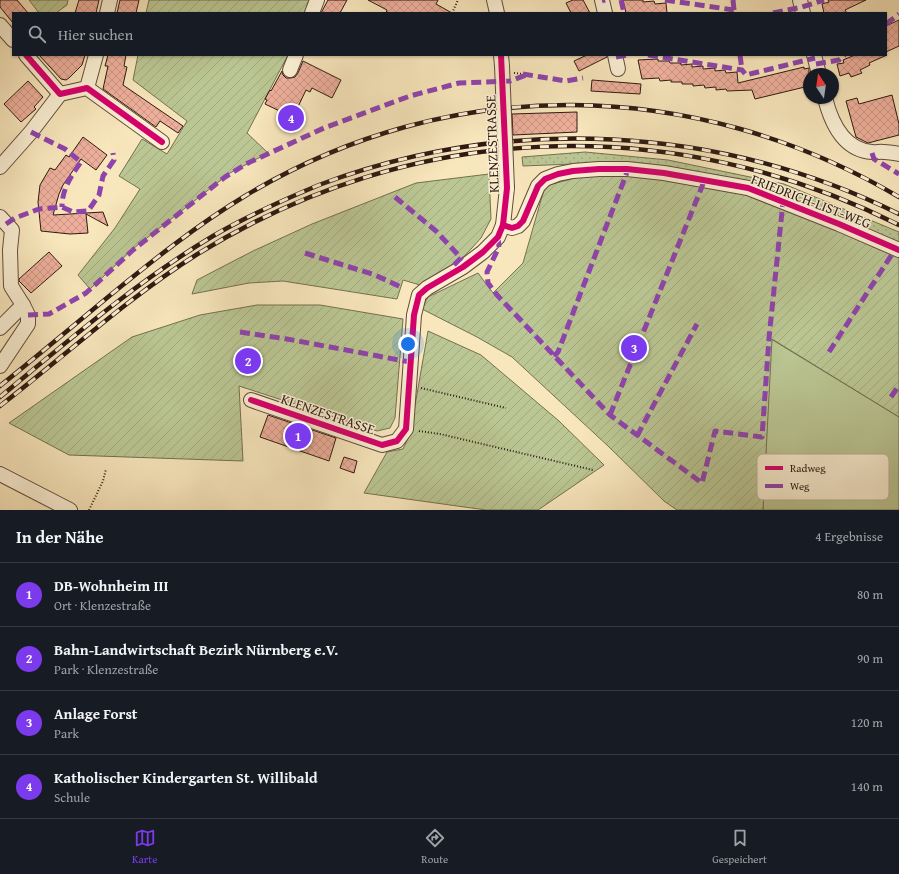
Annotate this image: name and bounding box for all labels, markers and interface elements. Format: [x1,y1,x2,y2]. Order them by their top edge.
search box [12,12,887,56]
icon: search [26,23,48,45]
text: Hier suchen [58,24,133,45]
north arrow [803,68,839,104]
street label: KLENZESTRASSE [480,95,504,193]
pin: 4 [278,103,304,133]
street label: FRIEDRICH-LIST-WEG [748,169,874,233]
pin: 3 [621,333,647,363]
your location [398,334,418,354]
pin: 2 [235,346,261,376]
street label: KLENZESTRASSE [278,389,378,439]
pin: 1 [285,421,311,451]
legend [757,454,889,500]
text: Radweg [790,460,826,476]
text: Weg [790,478,810,494]
text: In der Nähe [16,524,104,549]
text: 4 Ergebnisse [815,527,883,546]
text: DB-Wohnheim III [54,575,169,596]
text: 1 [26,585,32,604]
text: 80 m [857,585,883,604]
text: Ort · Klenzestraße [54,596,151,615]
text: Bahn-Landwirtschaft Bezirk Nürnberg e.V. [54,639,338,660]
text: 2 [26,649,32,668]
text: 90 m [857,649,883,668]
text: Park · Klenzestraße [54,660,158,679]
text: Anlage Forst [54,703,138,724]
text: 3 [26,713,32,732]
text: 120 m [851,713,883,732]
text: Park [54,724,79,743]
text: Katholischer Kindergarten St. Willibald [54,767,318,788]
text: 4 [26,777,32,796]
text: 140 m [851,777,883,796]
text: Schule [54,788,90,807]
tab: Karte [132,827,157,867]
tab: Route [421,827,448,867]
tab: Gespeichert [712,827,767,867]

